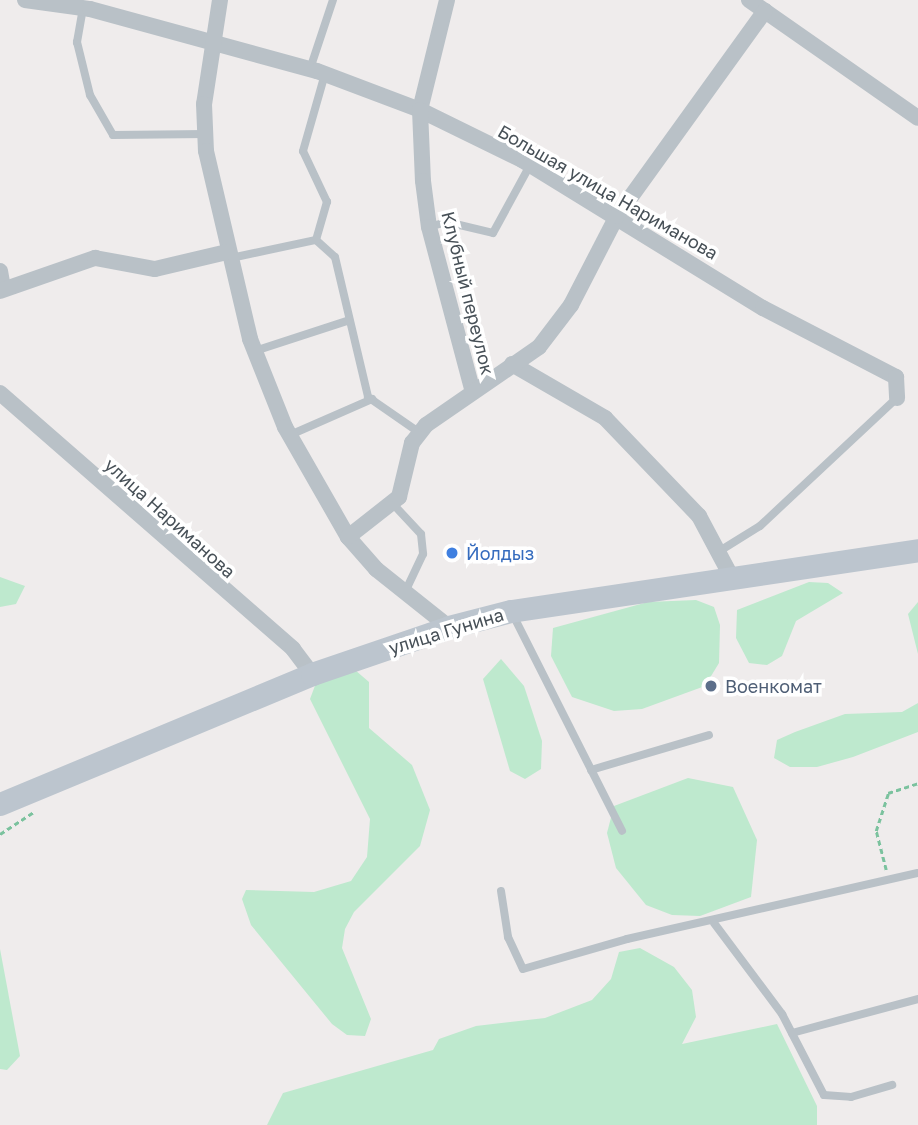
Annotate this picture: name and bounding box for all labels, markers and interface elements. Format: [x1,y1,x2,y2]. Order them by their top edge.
street label: Большая улица Нариманова [494,120,722,264]
street label: Клубный переулок [437,209,499,377]
street label: улица Нариманова [100,454,240,582]
place label: Йолдыз [466,542,534,564]
marker: Йолдыз [444,545,460,561]
street label: улица Гунина [386,603,506,659]
place label: Военкомат [725,675,822,697]
marker: Военкомат [703,678,719,694]

